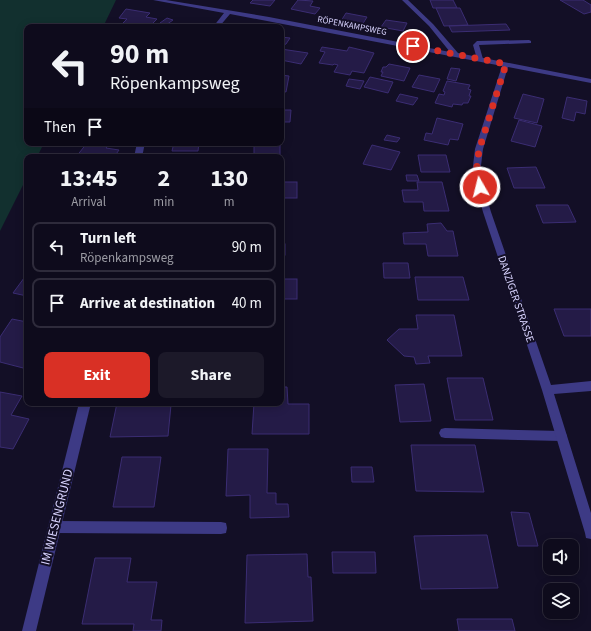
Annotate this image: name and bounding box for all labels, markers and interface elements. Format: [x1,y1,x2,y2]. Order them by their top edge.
street label: RÖPENKAMPSWEG [316,13,388,39]
pin [396,29,430,63]
text: 90 m [110,34,169,74]
icon: arrive [402,35,424,57]
icon: left [44,40,96,92]
text: Röpenkampsweg [110,71,240,96]
icon: arrive [84,116,106,138]
text: Then [44,117,76,138]
text: 13:45 [60,161,118,196]
text: 2 [158,161,170,196]
text: 130 [210,161,248,196]
position arrow [459,166,501,208]
text: Arrival [71,193,106,211]
text: min [153,193,174,211]
text: m [224,193,235,211]
text: Turn left [80,228,136,249]
icon: left [46,236,68,258]
text: 90 m [232,237,262,258]
text: Röpenkampsweg [80,249,174,267]
street label: DANZIGER STRASSE [494,254,538,345]
icon: arrive [46,292,68,314]
text: Arrive at destination [80,293,215,314]
text: 40 m [232,293,262,314]
button: Exit [44,352,150,398]
button: Share [158,352,264,398]
street label: IM WIESENGRUND [36,467,78,567]
map controls [543,539,579,619]
button: sound [543,539,579,575]
button: layers [543,583,579,619]

